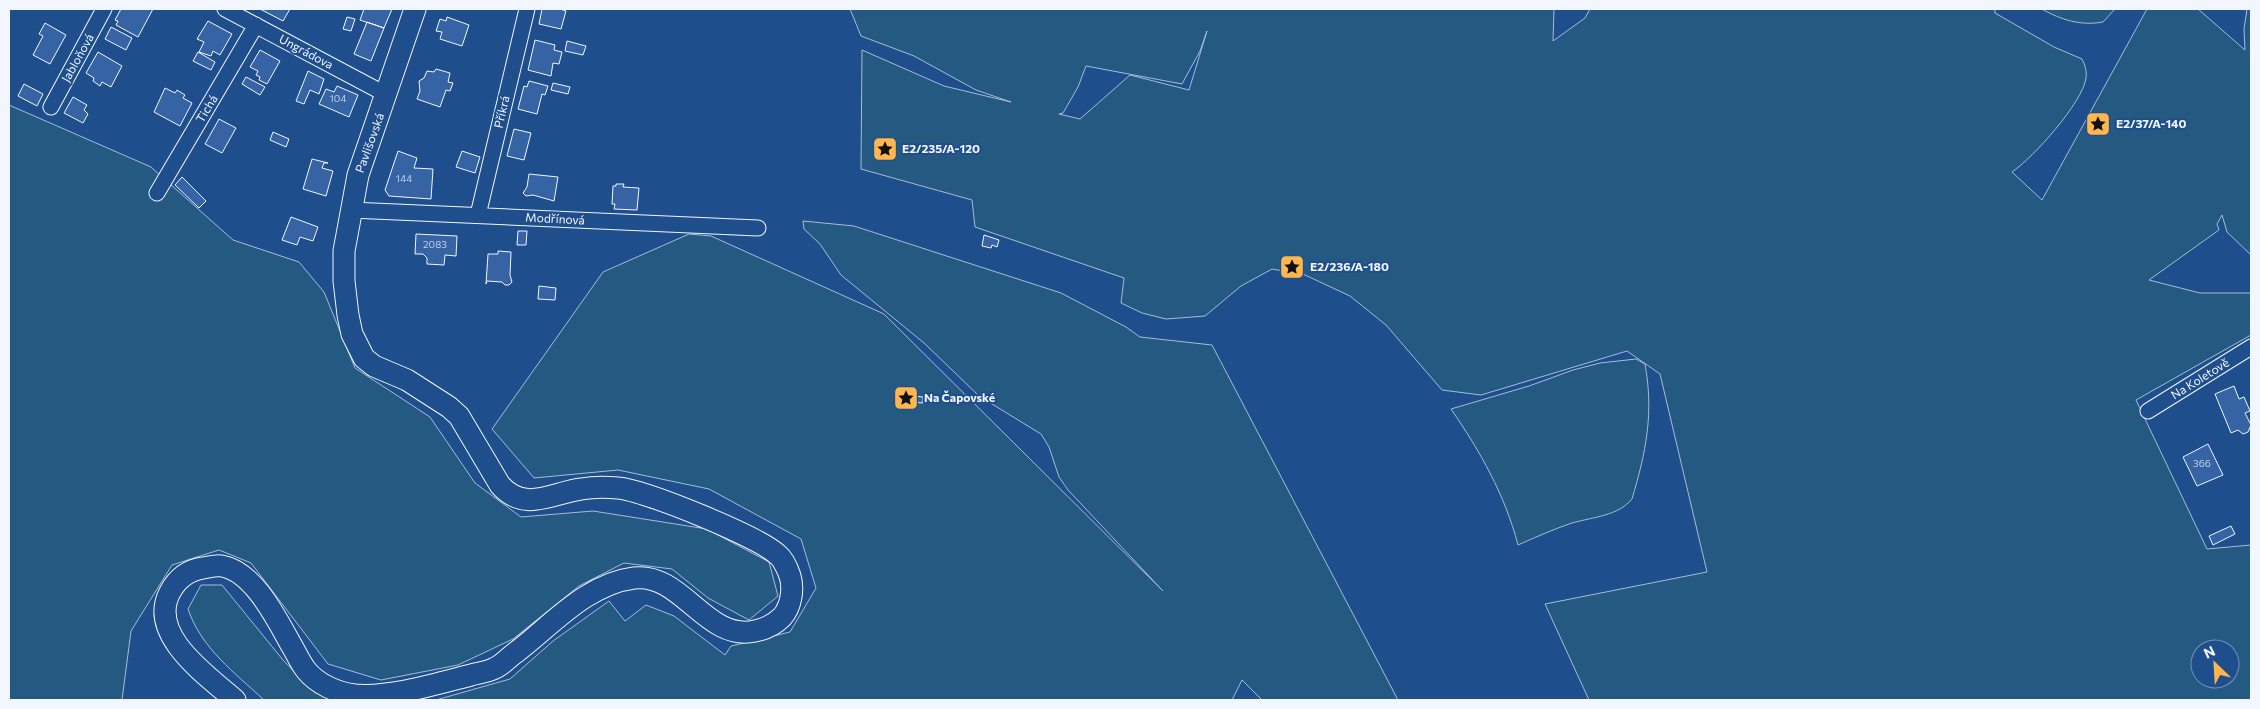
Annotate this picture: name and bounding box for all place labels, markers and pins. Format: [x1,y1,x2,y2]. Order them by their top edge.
place icon: E2/37/A-140 [2085,111,2111,137]
place label: E2/37/A-140 [2116,116,2186,130]
place icon: E2/235/A-120 [872,136,898,162]
place label: E2/235/A-120 [902,141,980,155]
place icon: E2/236/A-180 [1279,254,1305,280]
place label: E2/236/A-180 [1310,259,1389,273]
place icon: Na Čapovské [893,385,919,411]
place label: Na Čapovské [924,390,995,404]

